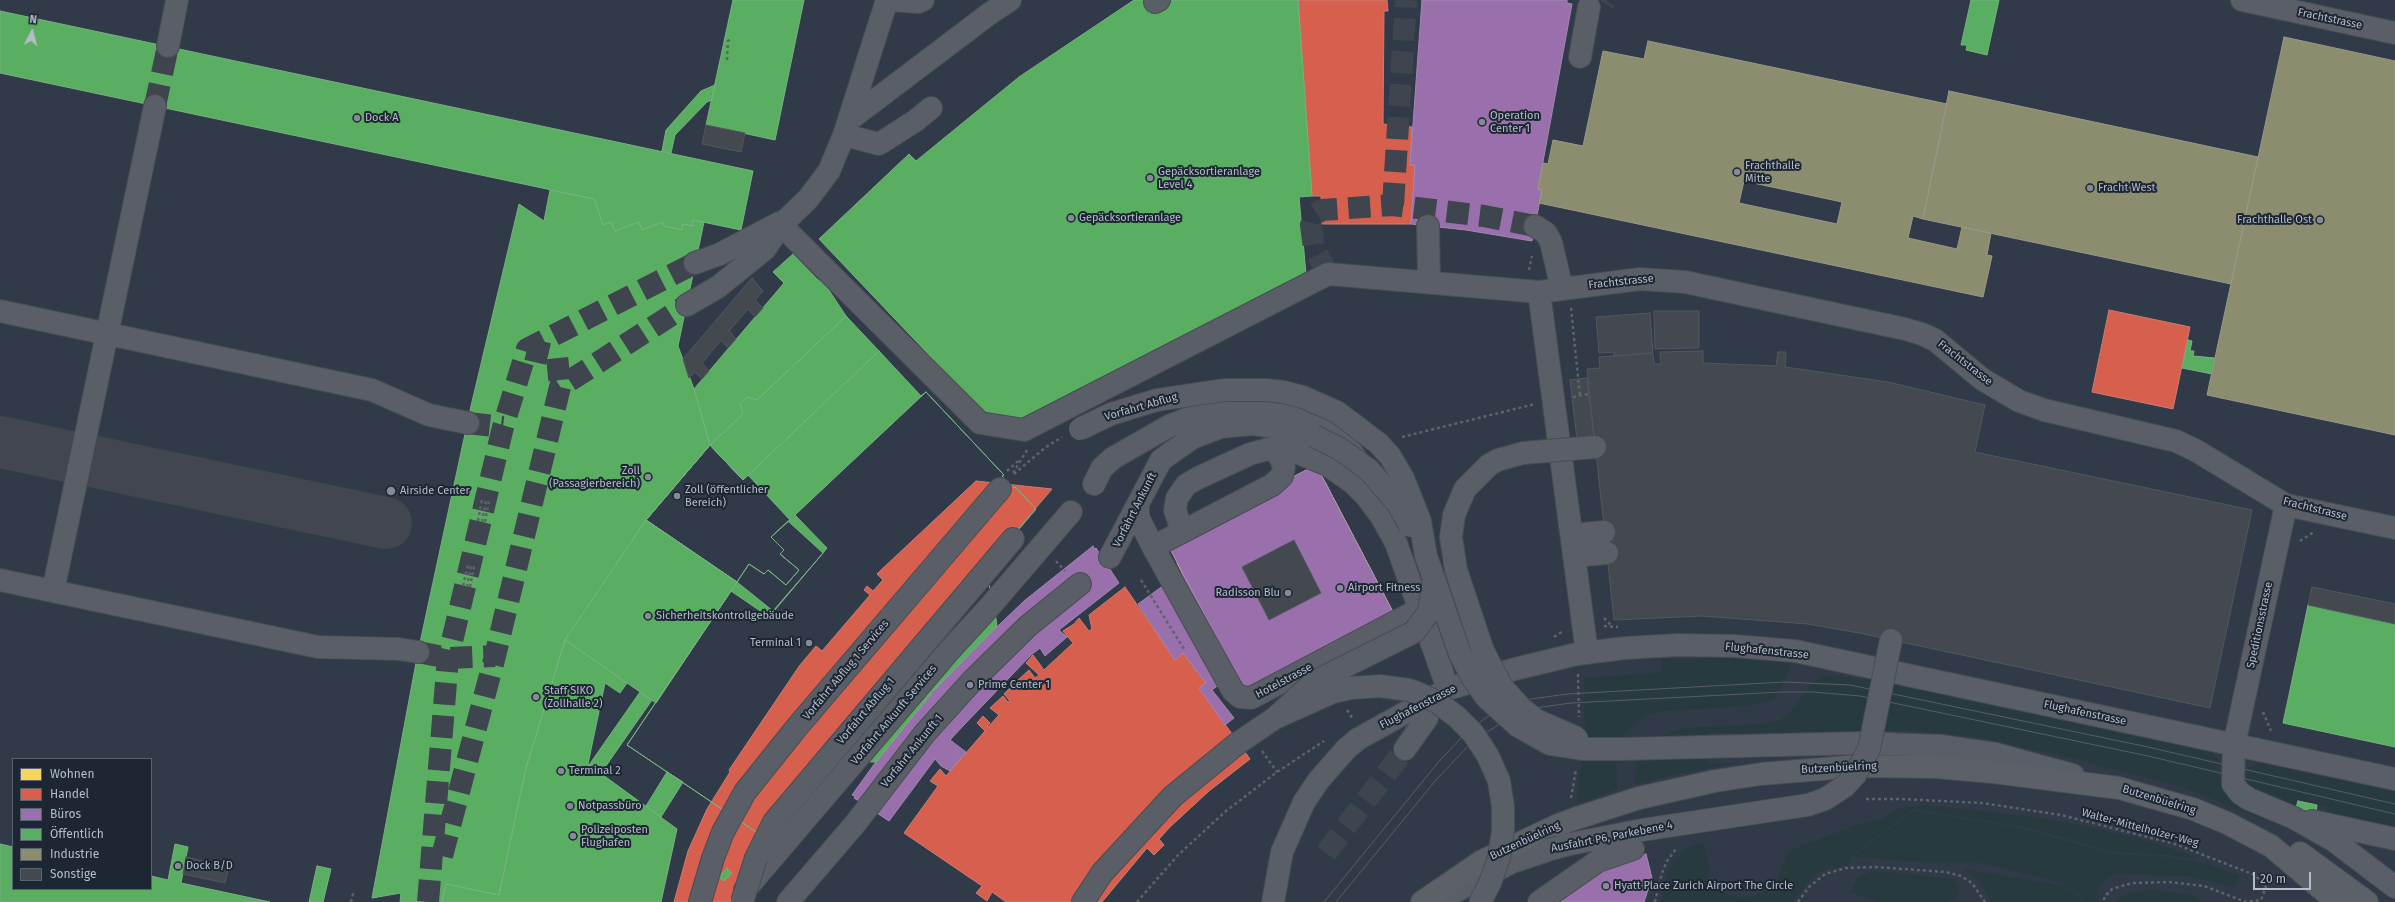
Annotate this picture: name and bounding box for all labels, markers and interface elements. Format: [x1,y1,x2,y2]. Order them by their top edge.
street label: Frachtstrasse [2297,6,2363,32]
north arrow [12,12,52,52]
text: N [29,13,38,26]
place label: Operation Center 1 [1490,109,1540,135]
place label: Dock A [365,111,399,125]
marker: Dock A [352,113,362,123]
marker: Operation Center 1 [1477,117,1487,127]
place label: Frachthalle Mitte [1745,159,1800,185]
place label: Gepäcksortieranlage Level 4 [1158,165,1260,191]
marker: Frachthalle Mitte [1732,167,1742,177]
marker: Gepäcksortieranlage Level 4 [1145,173,1155,183]
place label: Fracht West [2098,181,2156,195]
marker: Fracht West [2085,183,2095,193]
place label: Gepäcksortieranlage [1079,211,1181,225]
marker: Gepäcksortieranlage [1066,213,1076,223]
place label: Frachthalle Ost [2237,213,2312,227]
marker: Frachthalle Ost [2315,215,2325,225]
street label: Frachtstrasse [1588,272,1654,292]
street label: Frachtstrasse [1935,338,1995,388]
street label: Vorfahrt Abflug [1103,390,1179,424]
place label: Zoll (Passagierbereich) [549,464,640,490]
street label: Vorfahrt Ankunft [1110,470,1160,550]
marker: Zoll (Passagierbereich) [643,472,653,482]
place label: Zoll (öffentlicher Bereich) [685,483,768,509]
place label: Airside Center [400,484,470,498]
marker: Airside Center [385,485,397,497]
marker: Zoll (öffentlicher Bereich) [672,491,682,501]
street label: Frachtstrasse [2282,495,2348,523]
place label: Airport Fitness [1348,581,1420,595]
street label: Speditionsstrasse [2244,581,2276,669]
marker: Airport Fitness [1335,583,1345,593]
place label: Radisson Blu [1216,586,1280,600]
marker: Radisson Blu [1283,588,1293,598]
place label: Sicherheitskontrollgebäude [656,609,794,623]
marker: Sicherheitskontrollgebäude [643,611,653,621]
street label: Vorfahrt Abflug 1 Services [800,617,892,723]
place label: Terminal 1 [750,636,801,650]
marker: Terminal 1 [804,638,814,648]
street label: Flughafenstrasse [1724,640,1810,662]
street label: Hotelstrasse [1254,661,1314,701]
street label: Vorfahrt Ankunft Services [848,662,940,768]
street label: Vorfahrt Abflug 1 [834,675,898,747]
place label: Prime Center 1 [978,678,1050,692]
marker: Prime Center 1 [965,680,975,690]
street label: Flughafenstrasse [1378,682,1458,732]
place label: Staff SIKO (Zollhalle 2) [544,684,603,710]
marker: Staff SIKO (Zollhalle 2) [531,692,541,702]
street label: Flughafenstrasse [2043,698,2127,728]
street label: Vorfahrt Ankunft 1 [879,712,945,790]
legend [12,758,152,890]
street label: Butzenbüelring [1801,759,1877,777]
place label: Terminal 2 [569,764,621,778]
marker: Terminal 2 [556,766,566,776]
text: Wohnen [50,767,94,781]
street label: Butzenbüelring [2121,783,2197,817]
text: Handel [50,787,89,801]
place label: Notpassbüro [578,799,642,813]
marker: Notpassbüro [565,801,575,811]
street label: Walter-Mittelholzer-Weg [2080,806,2200,850]
text: Büros [50,807,81,821]
street label: Butzenbüelring [1488,819,1562,863]
street label: Ausfahrt P6, Parkebene 4 [1550,819,1674,855]
place label: Polizeiposten Flughafen [581,823,648,849]
text: Öffentlich [50,827,104,841]
marker: Polizeiposten Flughafen [568,831,578,841]
text: Industrie [50,847,99,861]
place label: Dock B/D [186,859,233,873]
marker: Dock B/D [173,861,183,871]
scale bar [2255,864,2313,890]
text: Sonstige [50,867,97,881]
text: 20 m [2260,872,2286,886]
place label: Hyatt Place Zurich Airport The Circle [1614,879,1793,893]
marker: Hyatt Place Zurich Airport The Circle [1601,881,1611,891]

